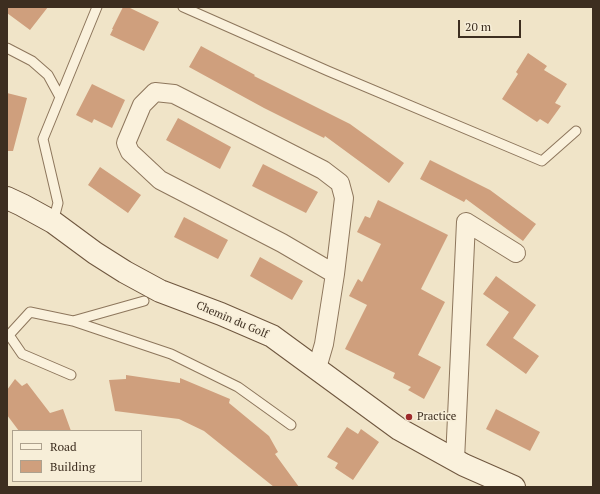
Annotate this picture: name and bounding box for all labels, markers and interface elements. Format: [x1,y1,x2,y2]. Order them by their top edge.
scale bar [460,12,523,38]
text: 20 m [465,19,491,34]
street label: Chemin du Golf [194,299,270,341]
place label: Practice [417,410,456,424]
marker: Practice [404,412,414,422]
legend [12,430,142,482]
text: Road [50,439,77,454]
text: Building [50,459,95,474]

